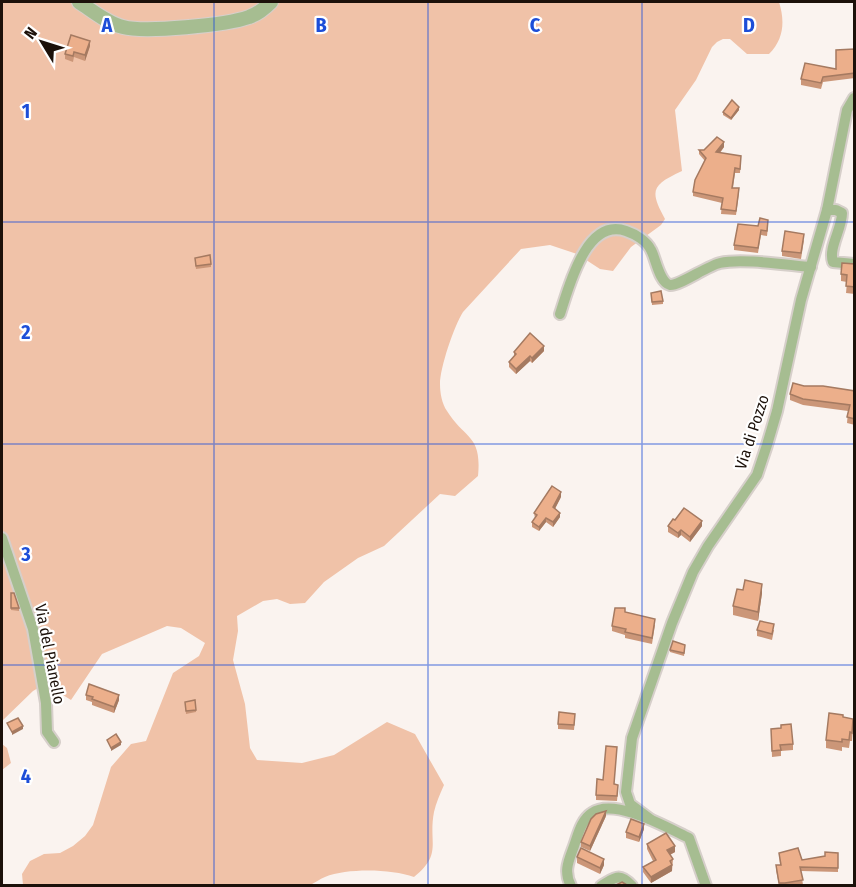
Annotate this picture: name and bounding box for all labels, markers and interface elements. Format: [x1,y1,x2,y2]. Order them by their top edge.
north arrow [12,12,72,72]
text: A [101,13,114,37]
text: B [315,13,327,37]
text: C [530,13,541,37]
text: D [743,13,755,37]
text: N [20,23,41,43]
text: 1 [22,99,30,123]
text: 2 [20,320,31,344]
street label: Via di Pozzo [731,392,773,472]
text: 3 [20,542,31,566]
street label: Via del Pianello [31,602,69,706]
text: 4 [21,764,31,788]

